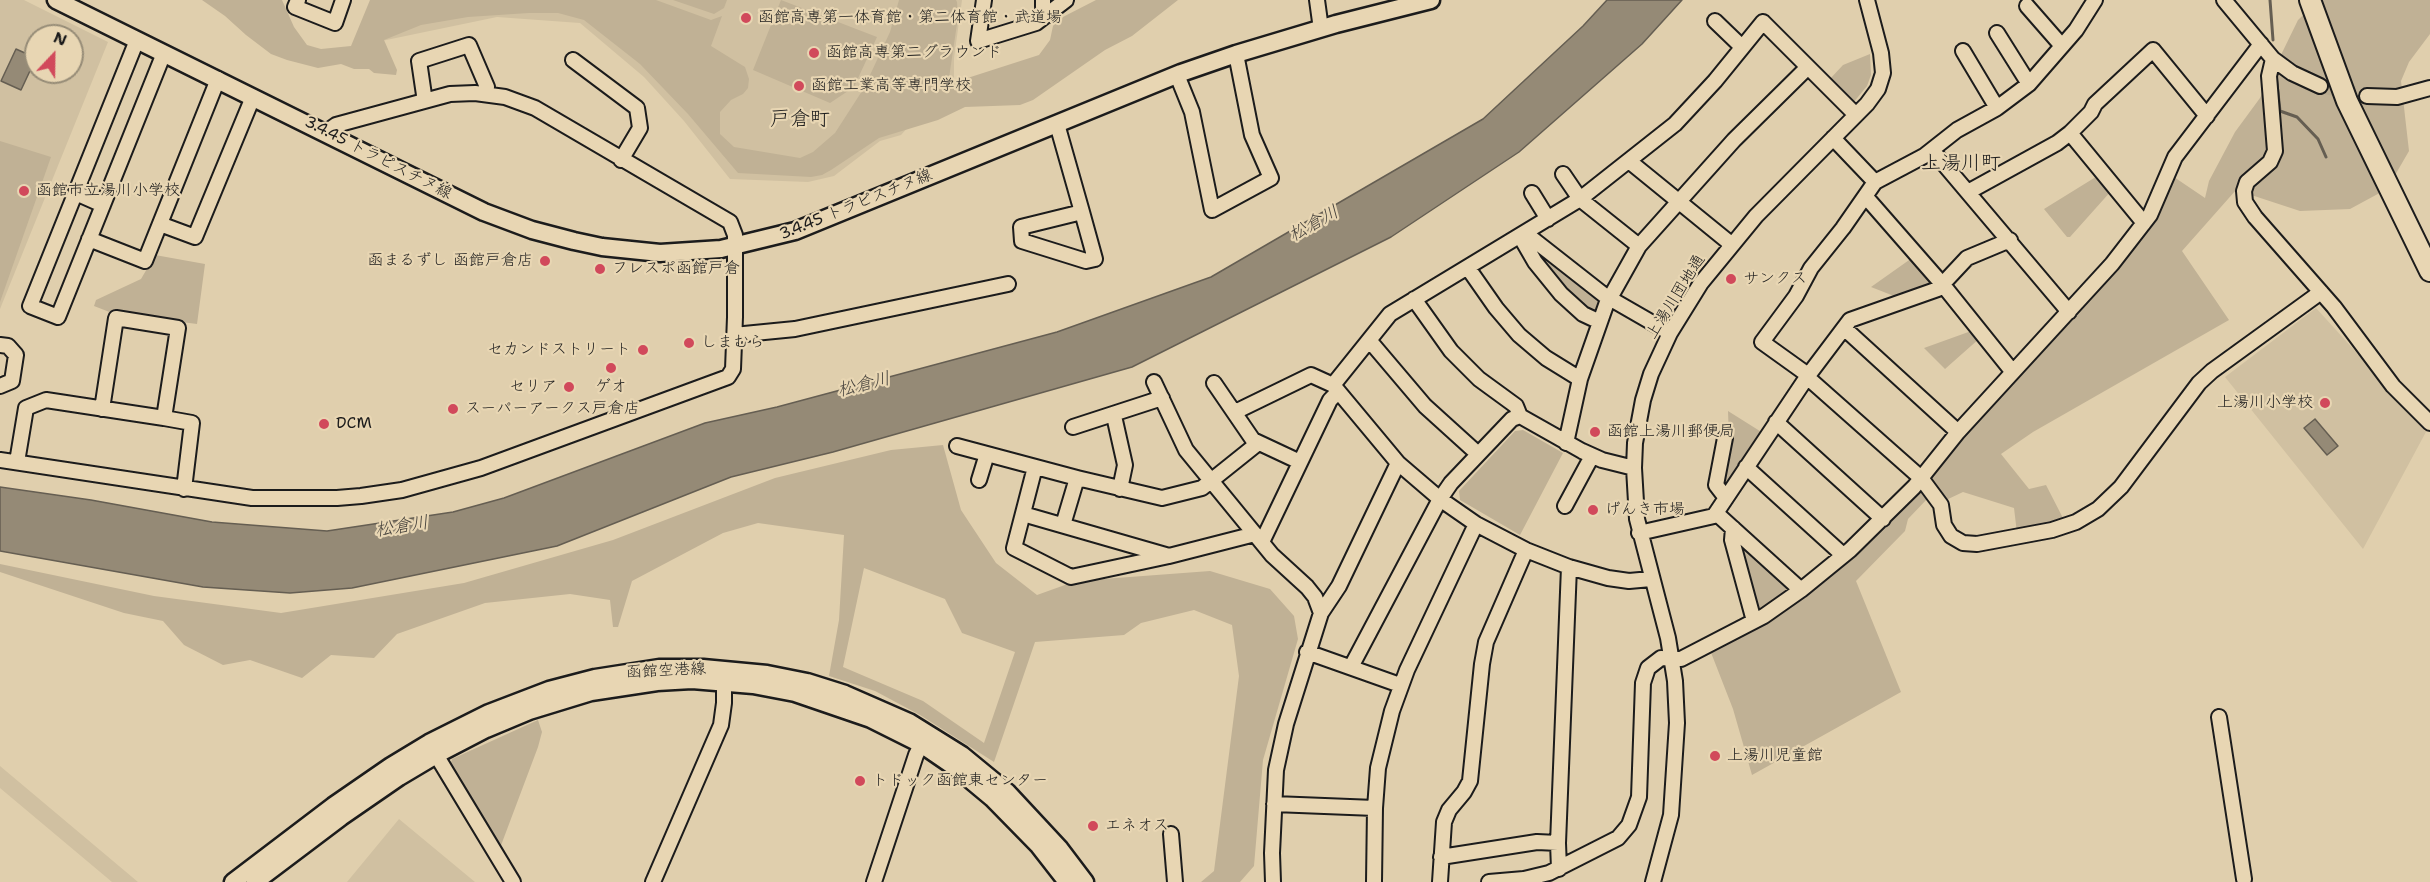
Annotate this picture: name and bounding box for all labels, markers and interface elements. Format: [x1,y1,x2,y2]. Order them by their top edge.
place label: 函館高専第一体育館・第二体育館・武道場 [758,8,1062,28]
marker: 函館高専第一体育館・第二体育館・武道場 [739,11,753,25]
north arrow [24,24,84,84]
text: N [50,27,70,51]
place label: 函館高専第二グラウンド [826,43,1002,63]
marker: 函館高専第二グラウンド [807,46,821,60]
place label: 函館工業高等専門学校 [811,76,971,96]
marker: 函館工業高等専門学校 [792,79,806,93]
district label: 戸倉町 [770,108,830,132]
street label: 3.4.45 トラピスチヌ線 [301,112,455,204]
district label: 上湯川町 [1921,152,2001,176]
street label: 3.4.45 トラピスチヌ線 [777,166,935,244]
place label: 函館市立湯川小学校 [36,181,180,201]
marker: 函館市立湯川小学校 [17,184,31,198]
water label: 松倉川 [1285,201,1343,247]
place label: 函まるずし 函館戸倉店 [368,251,533,271]
street label: 上湯川団地通 [1642,251,1710,343]
marker: 函まるずし 函館戸倉店 [538,254,552,268]
place label: フレスポ函館戸倉 [612,259,740,279]
marker: フレスポ函館戸倉 [593,262,607,276]
place label: サンクス [1743,269,1807,289]
marker: サンクス [1724,272,1738,286]
place label: しまむら [701,333,765,353]
marker: しまむら [682,336,696,350]
place label: セカンドストリート [487,340,631,360]
marker: セカンドストリート [636,343,650,357]
marker: ゲオ [604,361,618,375]
water label: 松倉川 [835,368,893,402]
place label: セリア [509,377,557,397]
place label: ゲオ [595,377,627,397]
marker: セリア [562,380,576,394]
place label: 上湯川小学校 [2217,393,2313,413]
marker: 上湯川小学校 [2318,396,2332,410]
place label: スーパーアークス戸倉店 [465,399,640,419]
marker: スーパーアークス戸倉店 [446,402,460,416]
place label: DCM [336,414,372,434]
marker: DCM [317,417,331,431]
place label: 函館上湯川郵便局 [1607,422,1735,442]
marker: 函館上湯川郵便局 [1588,425,1602,439]
place label: げんき市場 [1605,500,1685,520]
marker: げんき市場 [1586,503,1600,517]
water label: 松倉川 [374,512,430,542]
street label: 函館空港線 [626,659,706,683]
place label: 上湯川児童館 [1727,746,1823,766]
marker: 上湯川児童館 [1708,749,1722,763]
place label: トドック函館東センター [872,771,1048,791]
marker: トドック函館東センター [853,774,867,788]
place label: エネオス [1105,816,1169,836]
marker: エネオス [1086,819,1100,833]

